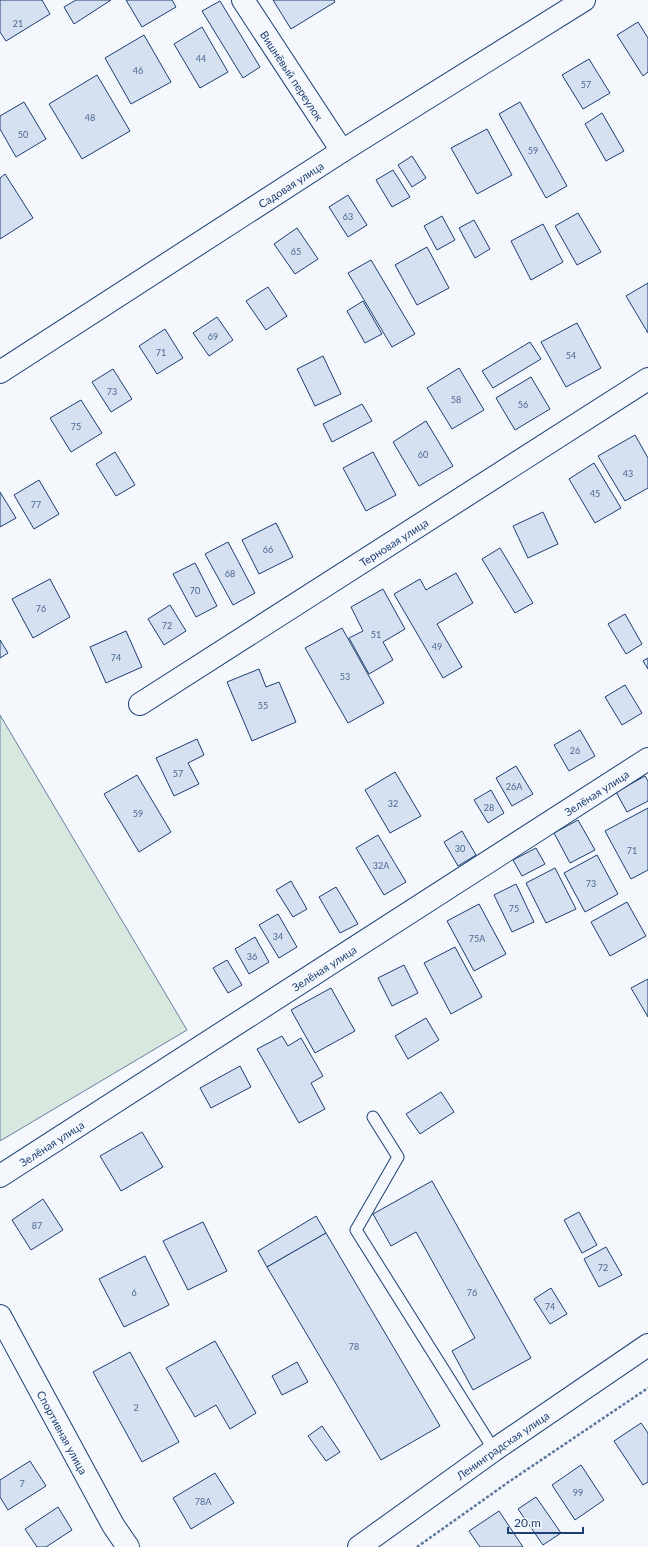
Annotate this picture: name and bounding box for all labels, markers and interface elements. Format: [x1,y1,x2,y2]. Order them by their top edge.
house number: 21 [13,18,23,29]
street label: Вишнёвый переулок [258,28,327,123]
house number: 44 [196,53,206,64]
house number: 46 [133,65,143,76]
house number: 57 [581,79,591,90]
house number: 48 [85,112,95,123]
house number: 50 [18,129,28,140]
house number: 59 [528,145,538,156]
street label: Садовая улица [256,158,326,210]
house number: 63 [343,211,353,222]
house number: 65 [291,246,301,257]
house number: 69 [208,331,218,342]
house number: 71 [156,347,166,358]
house number: 54 [566,350,576,361]
house number: 73 [107,386,117,397]
house number: 58 [451,394,461,405]
house number: 56 [518,399,528,410]
house number: 75 [71,421,81,432]
house number: 60 [418,449,428,460]
house number: 43 [623,468,633,479]
house number: 45 [590,488,600,499]
house number: 77 [31,499,41,510]
street label: Терновая улица [357,515,430,569]
house number: 66 [263,544,273,555]
house number: 68 [225,568,235,579]
house number: 70 [190,585,200,596]
house number: 76 [36,603,46,614]
house number: 72 [162,620,172,631]
house number: 51 [371,629,381,640]
house number: 49 [432,641,442,652]
house number: 74 [111,652,121,663]
house number: 53 [340,671,350,682]
house number: 55 [258,700,268,711]
house number: 26 [570,745,580,756]
street label: Зелёная улица [561,767,631,818]
house number: 57 [173,768,183,779]
house number: 26А [506,781,523,792]
house number: 32 [388,798,398,809]
house number: 28 [484,802,494,813]
house number: 59 [133,808,143,819]
house number: 30 [455,843,465,854]
house number: 71 [627,845,637,856]
house number: 32А [373,860,390,871]
house number: 73 [586,878,596,889]
house number: 75 [509,903,519,914]
house number: 34 [273,931,283,942]
house number: 75А [469,933,486,944]
street label: Зелёная улица [289,942,359,993]
house number: 36 [247,951,257,962]
street label: Зелёная улица [17,1117,86,1169]
house number: 87 [32,1220,42,1231]
house number: 72 [598,1262,608,1273]
house number: 6 [131,1287,137,1298]
house number: 76 [467,1287,477,1298]
house number: 74 [545,1301,555,1312]
house number: 78 [349,1341,359,1352]
street label: Спортивная улица [35,1388,91,1476]
house number: 2 [133,1402,139,1413]
street label: Ленинградская улица [453,1408,551,1482]
house number: 7 [19,1478,25,1489]
house number: 99 [573,1487,583,1498]
house number: 78А [195,1496,212,1507]
scale bar [508,1509,583,1535]
text: 20 m [514,1515,541,1530]

